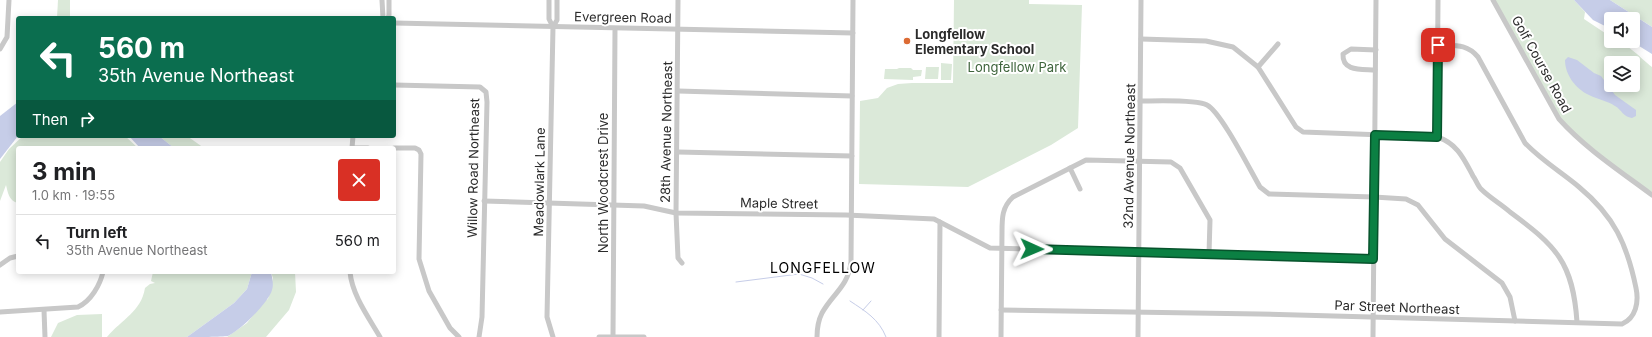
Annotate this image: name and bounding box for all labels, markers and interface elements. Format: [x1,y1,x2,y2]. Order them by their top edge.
street label: Evergreen Road [574,8,672,26]
map controls [1604,12,1640,92]
button: sound [1604,12,1640,48]
street label: Golf Course Road [1509,13,1575,115]
place label: Longfellow Elementary School [915,26,1034,57]
pin [1421,28,1455,62]
text: 560 m [98,31,185,65]
icon: left [32,32,84,84]
icon: arrive [1427,34,1449,56]
marker: Longfellow Elementary School [902,36,912,46]
button: layers [1604,56,1640,92]
park label: Longfellow Park [968,59,1066,75]
street label: 28th Avenue Northeast [657,61,675,203]
text: 35th Avenue Northeast [98,65,294,86]
street label: 32nd Avenue Northeast [1120,83,1138,229]
street label: Willow Road Northeast [464,98,482,238]
icon: right [76,108,98,130]
text: Then [32,110,68,129]
street label: North Woodcrest Drive [595,113,611,253]
street label: Meadowlark Lane [530,127,548,237]
text: 3 min [32,157,97,186]
button: close [338,159,380,201]
text: 1.0 km · 19:55 [32,187,115,203]
street label: Maple Street [740,194,818,212]
text: Turn left [66,223,127,242]
position arrow [1011,228,1053,270]
icon: left [32,230,54,252]
text: 560 m [335,231,380,250]
text: 35th Avenue Northeast [66,242,208,258]
district label: LONGFELLOW [770,259,876,276]
street label: Par Street Northeast [1334,297,1460,317]

